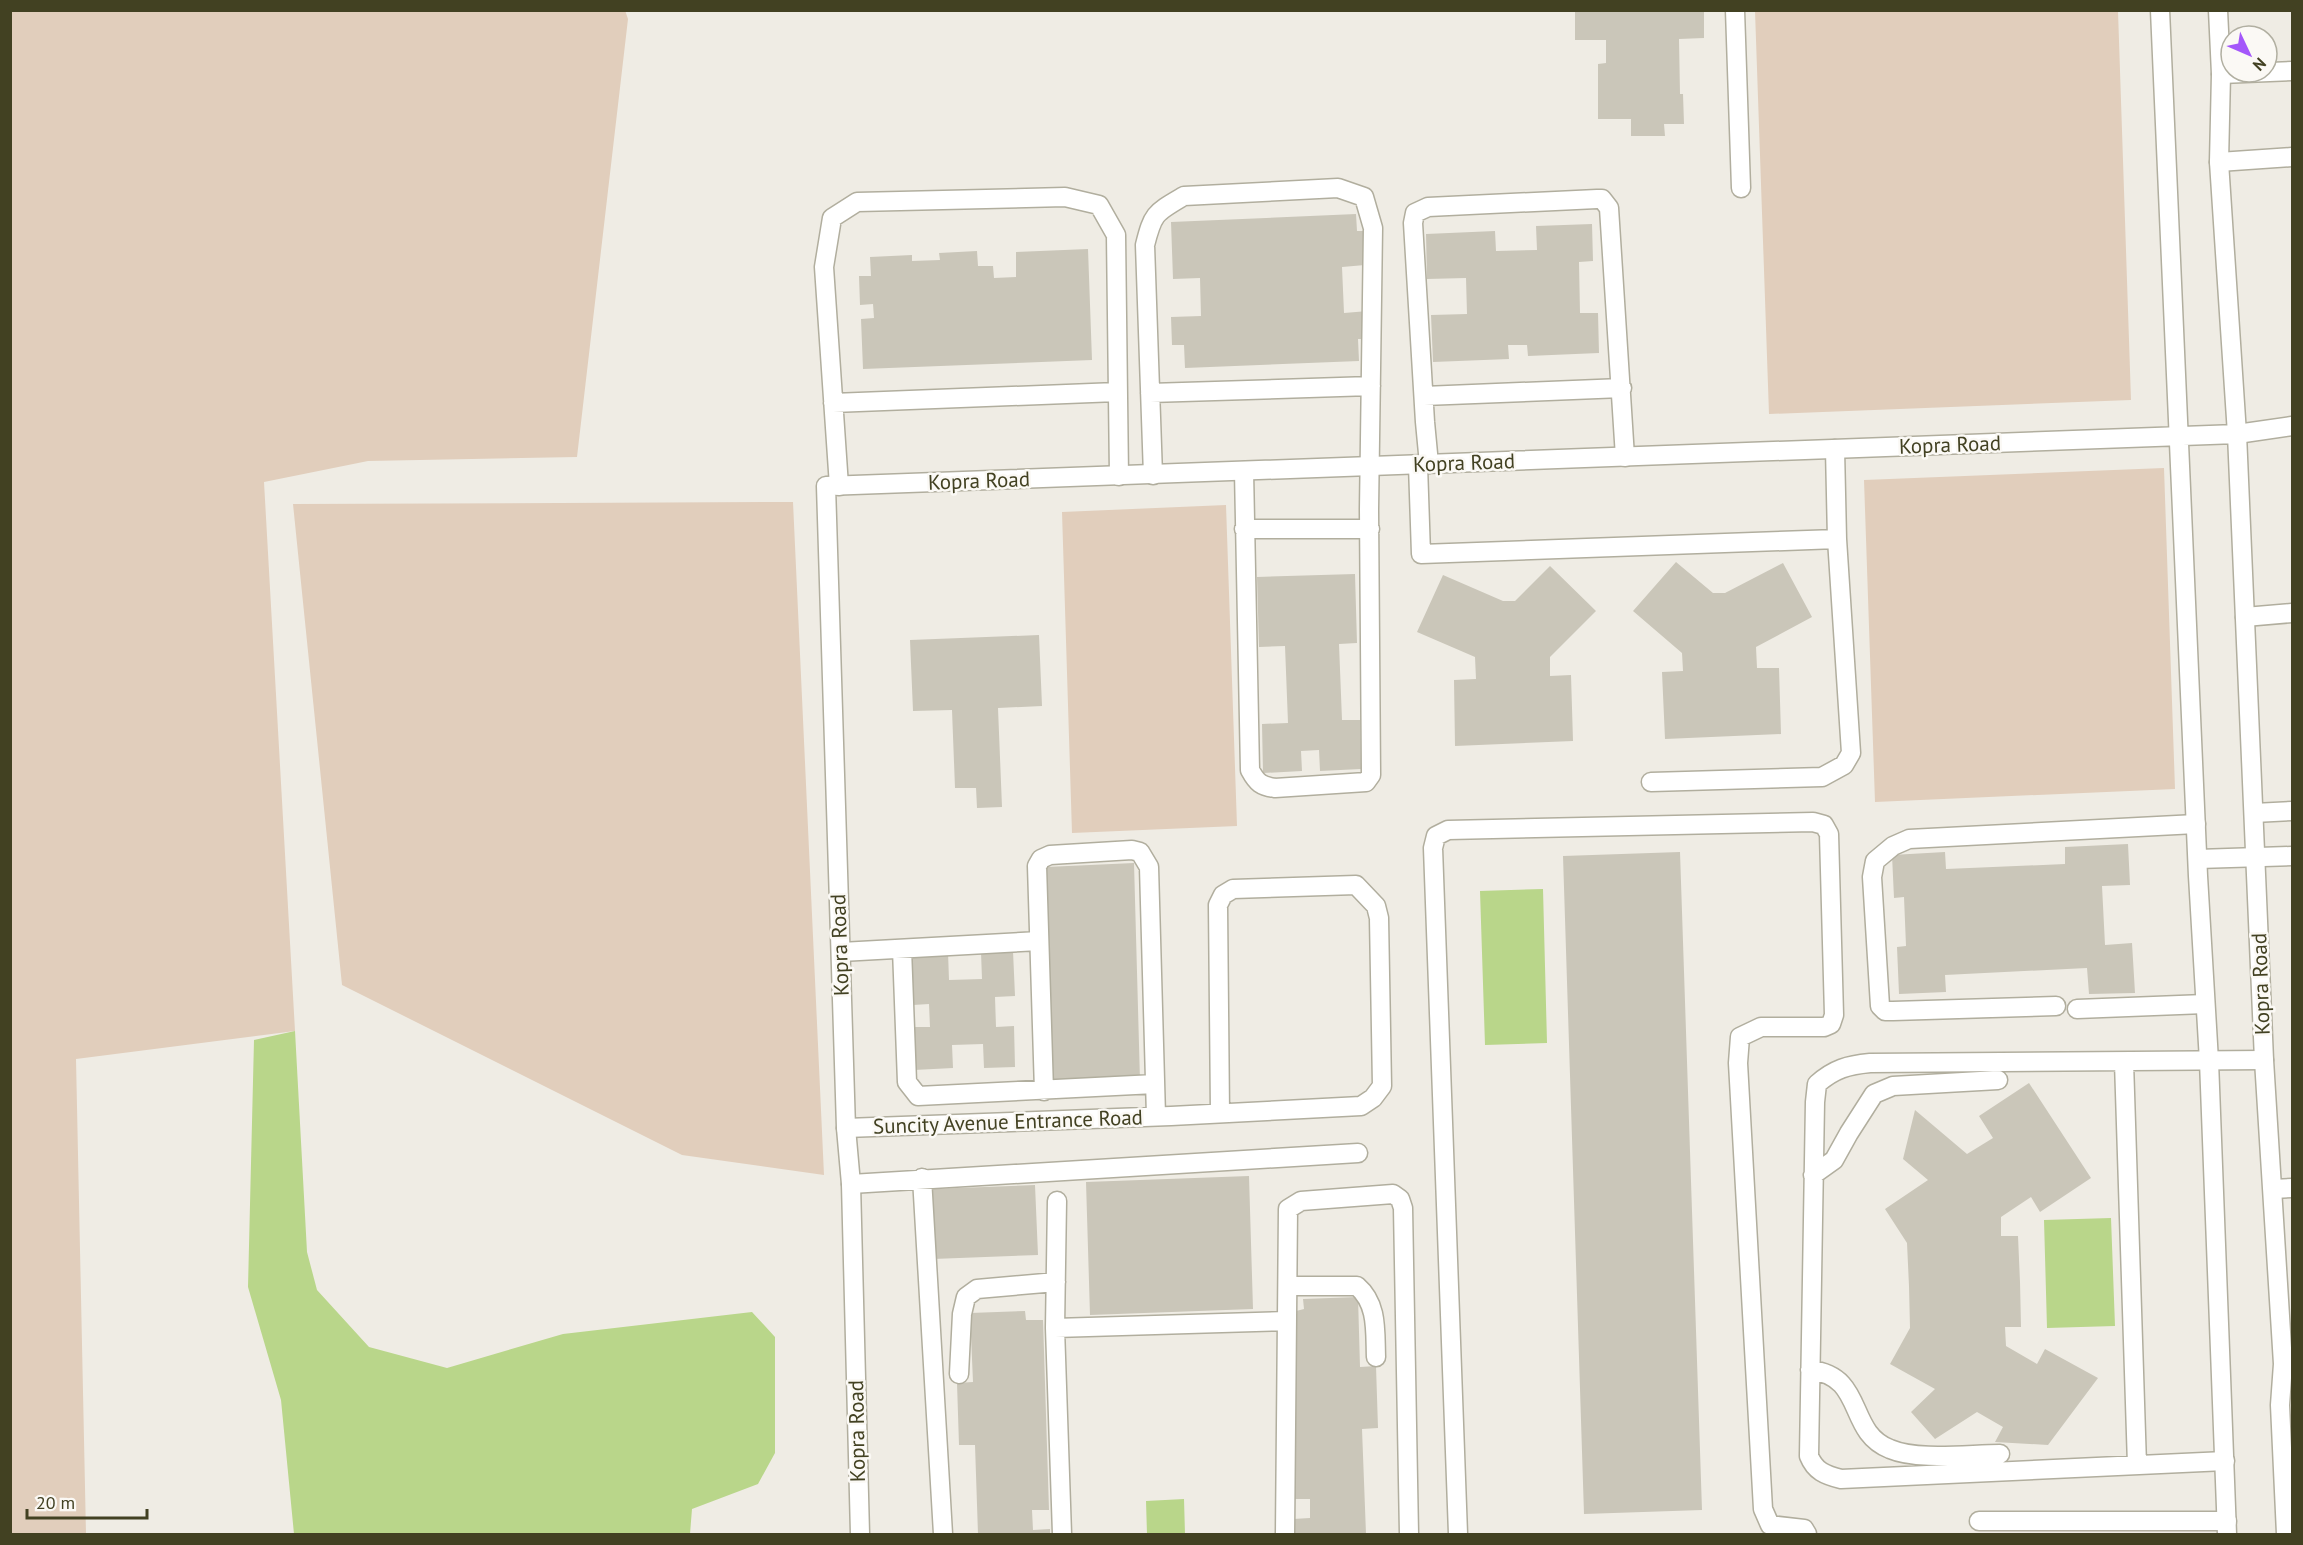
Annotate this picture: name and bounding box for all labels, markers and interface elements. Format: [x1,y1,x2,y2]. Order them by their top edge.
north arrow [2219,24,2279,84]
text: N [2249,54,2271,75]
street label: Kopra Road [1899,429,2001,460]
street label: Kopra Road [1413,447,1515,478]
street label: Kopra Road [928,465,1030,496]
street label: Kopra Road [824,894,855,996]
street label: Kopra Road [2245,933,2276,1035]
street label: Suncity Avenue Entrance Road [873,1103,1143,1140]
street label: Kopra Road [842,1380,871,1482]
scale bar [27,1482,147,1520]
text: 20 m [36,1491,75,1514]

